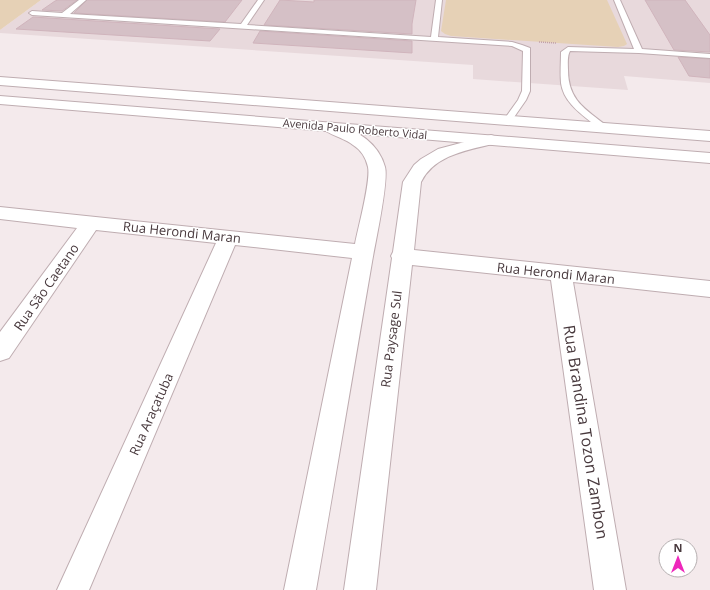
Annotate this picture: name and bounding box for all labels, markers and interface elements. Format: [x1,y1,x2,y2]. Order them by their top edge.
street label: Avenida Paulo Roberto Vidal [282,115,428,142]
street label: Rua Herondi Maran [122,217,242,247]
street label: Rua São Caetano [9,240,83,334]
street label: Rua Herondi Maran [496,258,616,288]
street label: Rua Paysage Sul [376,289,406,389]
street label: Rua Brandina Tozon Zambon [558,323,614,541]
street label: Rua Araçatuba [125,370,177,458]
north arrow [658,538,698,578]
text: N [674,540,682,555]

